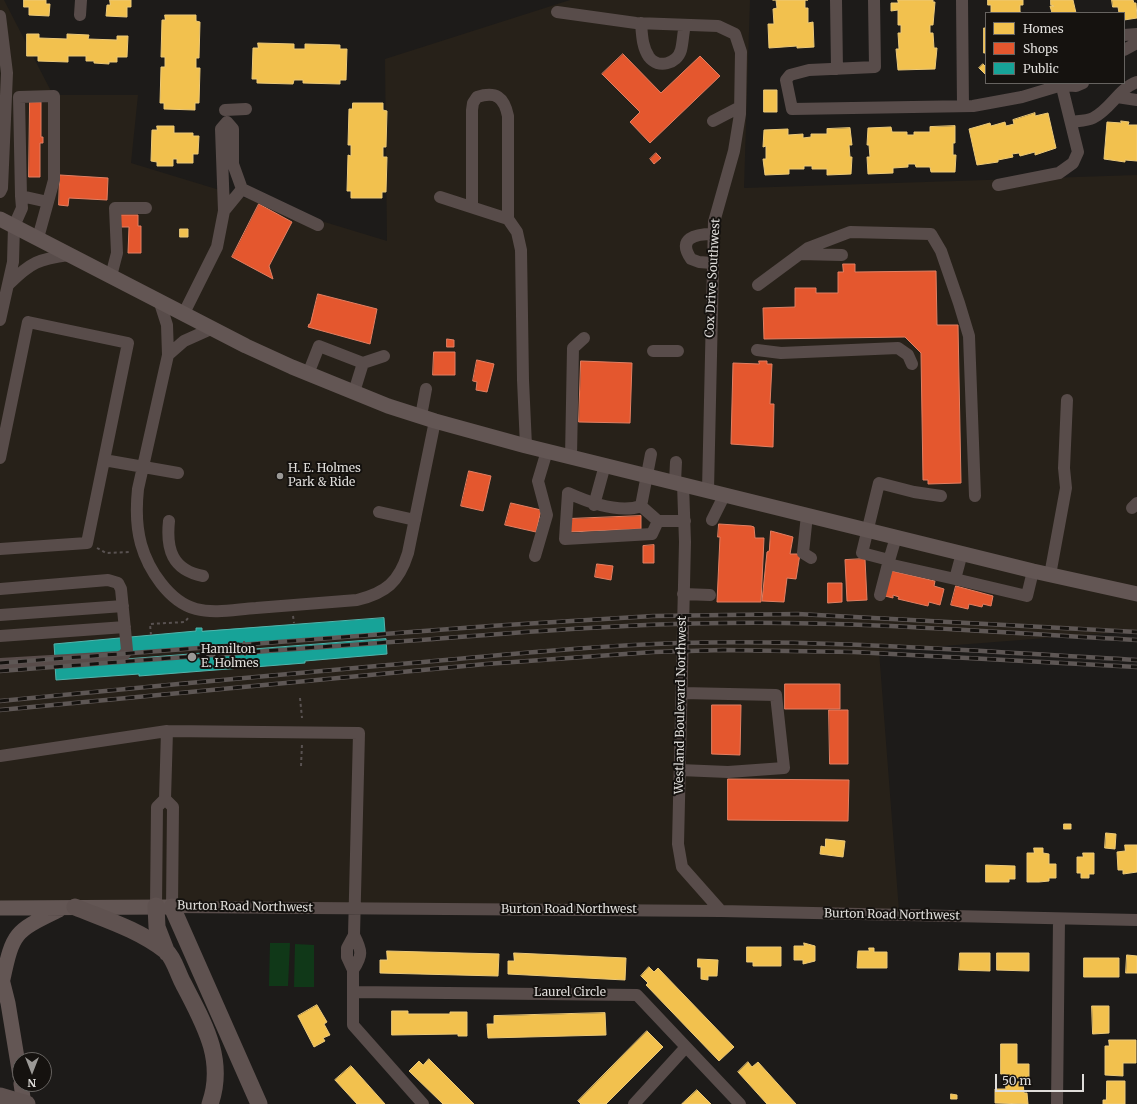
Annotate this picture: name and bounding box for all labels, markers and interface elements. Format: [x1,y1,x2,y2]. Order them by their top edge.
legend [985,12,1125,84]
text: Homes [1023,21,1064,36]
text: Shops [1023,41,1058,56]
text: Public [1023,61,1059,76]
street label: Cox Drive Southwest [703,218,723,338]
place label: H. E. Holmes Park & Ride [288,462,361,490]
marker: H. E. Holmes Park & Ride [275,471,285,481]
street label: Westland Boulevard Northwest [672,616,690,794]
place label: Hamilton E. Holmes [201,643,259,671]
marker: Hamilton E. Holmes [186,651,198,663]
street label: Burton Road Northwest [177,899,313,915]
street label: Burton Road Northwest [501,903,637,917]
street label: Burton Road Northwest [824,907,960,923]
street label: Laurel Circle [534,986,606,1000]
north arrow [12,1052,52,1092]
scale bar [997,1066,1086,1092]
text: 50 m [1002,1073,1031,1088]
text: N [28,1076,36,1090]

